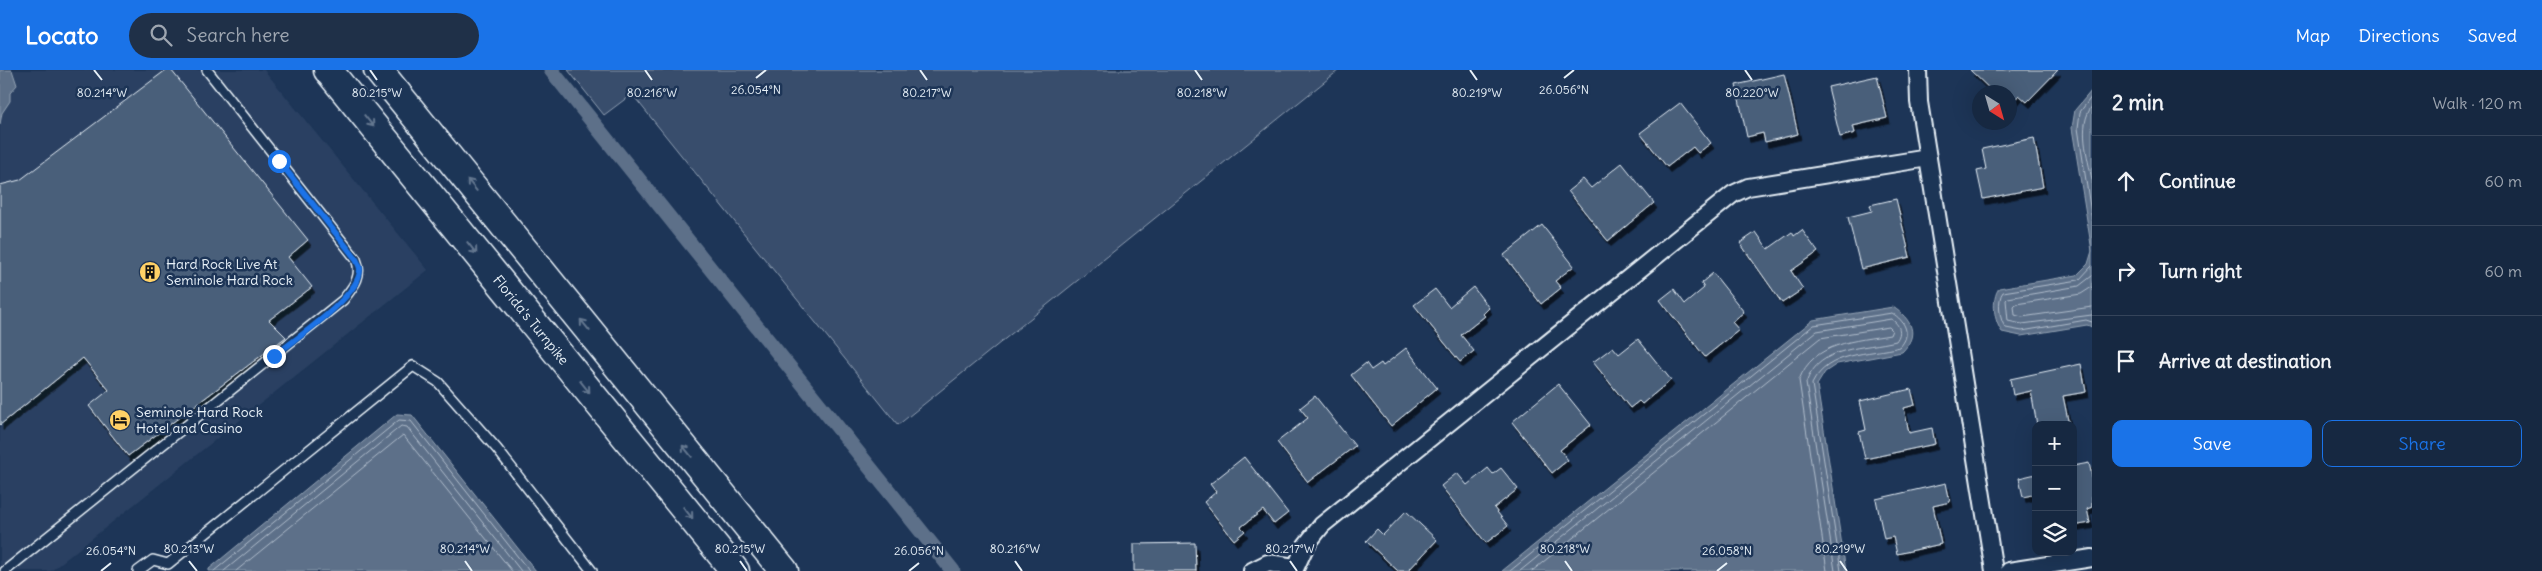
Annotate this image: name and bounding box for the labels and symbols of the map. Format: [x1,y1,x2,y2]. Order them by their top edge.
text: 26.054°N [731,82,781,97]
text: 26.056°N [1539,82,1589,97]
text: 80.214°W [77,85,127,100]
text: 80.215°W [352,85,402,100]
text: 80.216°W [627,85,677,100]
text: 80.217°W [902,85,952,100]
text: 80.218°W [1177,85,1227,100]
text: 80.219°W [1452,85,1502,100]
text: 80.220°W [1725,85,1779,100]
north arrow [1972,85,2017,130]
one-way arrow [364,115,375,128]
route start [268,150,291,173]
one-way arrow [466,179,477,192]
one-way arrow [466,241,477,254]
place label: Hard Rock Live At Seminole Hard Rock [166,255,293,289]
building icon: Hard Rock Live At Seminole Hard Rock [138,260,162,284]
street label: Florida's Turnpike [489,271,573,368]
one-way arrow [579,319,590,332]
route end [263,345,286,368]
one-way arrow [580,380,591,393]
place label: Seminole Hard Rock Hotel and Casino [136,403,263,437]
hotel icon: Seminole Hard Rock Hotel and Casino [108,408,132,432]
one-way arrow [682,445,693,458]
one-way arrow [682,507,693,520]
text: 80.213°W [164,541,214,556]
text: 80.214°W [440,541,490,556]
text: 80.215°W [715,541,765,556]
text: 80.216°W [990,541,1040,556]
text: 80.217°W [1265,541,1315,556]
text: 80.218°W [1540,541,1590,556]
text: 80.219°W [1815,541,1865,556]
text: 26.054°N [86,543,136,558]
text: 26.056°N [894,543,944,558]
text: 26.058°N [1702,543,1752,558]

